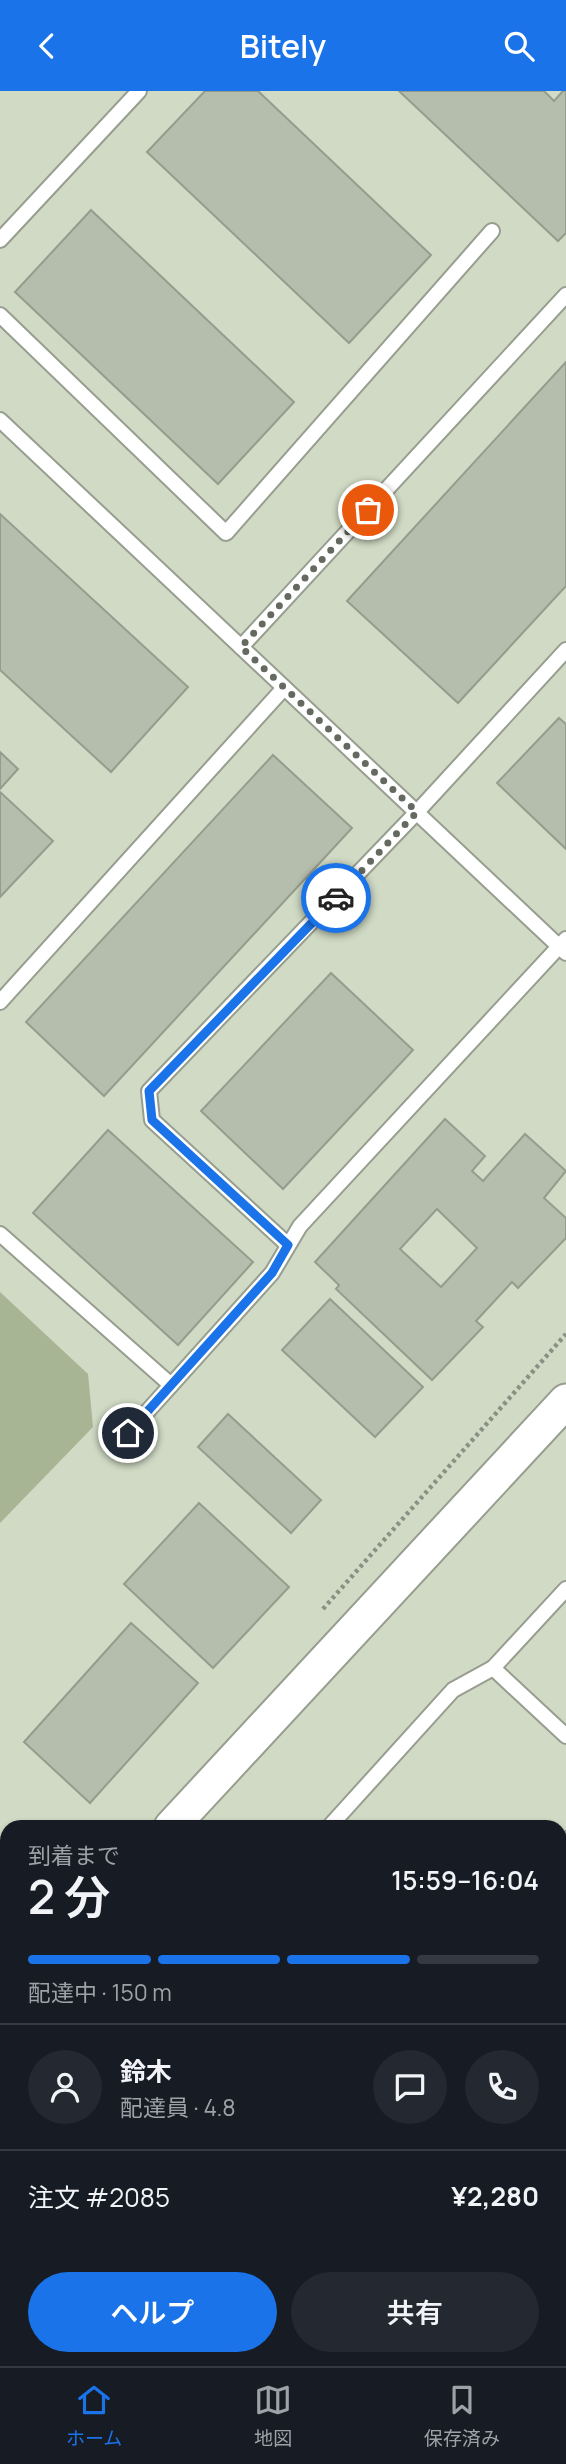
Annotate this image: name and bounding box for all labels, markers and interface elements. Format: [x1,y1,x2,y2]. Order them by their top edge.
text: Bitely [240,24,326,68]
icon: back [28,27,66,65]
icon: search [500,27,538,65]
pin [338,480,398,540]
icon: bag [349,491,387,529]
courier [301,863,371,933]
icon: car [317,879,355,917]
pin [98,1403,158,1463]
icon: home [109,1414,147,1452]
text: 到着まで [28,1839,120,1871]
text: 15:59–16:04 [391,1862,539,1898]
text: 2 分 [28,1865,110,1928]
text: 配達中 · 150 m [28,1976,172,2008]
button: person [28,2050,102,2124]
button: chat [373,2050,447,2124]
button: phone [465,2050,539,2124]
text: 鈴木 [120,2053,172,2089]
text: 配達員 · 4.8 [120,2091,236,2123]
text: ¥2,280 [451,2178,539,2214]
text: 注文 #2085 [28,2179,170,2215]
button: ヘルプ [28,2272,277,2352]
button: 共有 [291,2272,539,2352]
tab: ホーム [66,2381,122,2451]
tab: 地図 [254,2381,292,2451]
tab: 保存済み [424,2381,500,2451]

